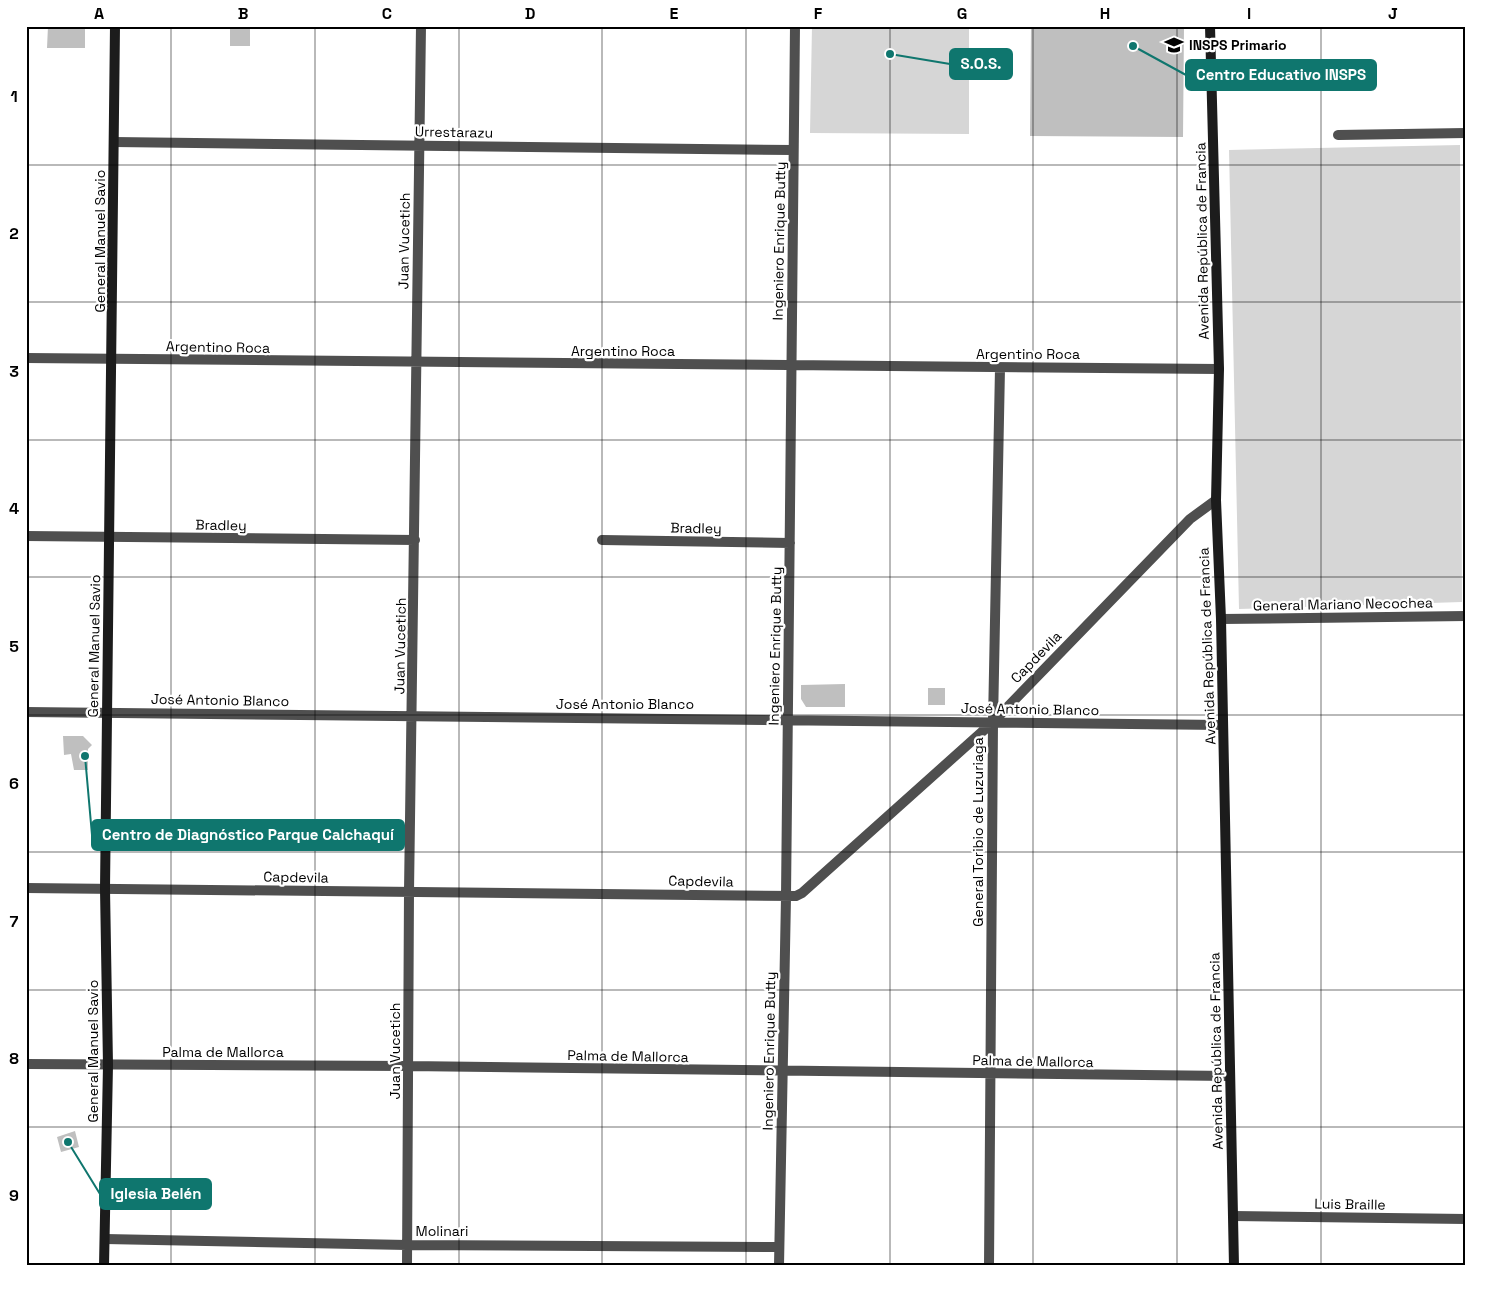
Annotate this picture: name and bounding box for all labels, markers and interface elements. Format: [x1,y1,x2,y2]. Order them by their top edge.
text: A [94,3,104,24]
text: B [238,3,248,24]
text: C [382,3,392,24]
text: D [525,3,535,24]
text: E [670,3,679,24]
text: F [814,3,823,24]
text: G [957,3,967,24]
text: H [1100,3,1110,24]
text: I [1247,3,1251,24]
text: J [1388,3,1398,24]
school or university icon: INSPS Primario [1163,34,1185,56]
place label: INSPS Primario [1189,36,1287,54]
callout: S.O.S. [950,49,1012,79]
text: S.O.S. [960,54,1002,73]
callout: Centro Educativo INSPS [1186,60,1376,90]
text: Centro Educativo INSPS [1196,65,1366,84]
text: 1 [10,86,18,107]
street label: Urrestarazu [415,122,493,142]
street label: Avenida República de Francia [1191,142,1213,340]
street label: Ingeniero Enrique Butty [769,161,789,321]
street label: General Manuel Savio [91,170,109,312]
street label: Juan Vucetich [394,192,414,290]
text: 2 [9,223,19,244]
street label: Argentino Roca [166,337,270,357]
street label: Argentino Roca [571,342,675,360]
street label: Argentino Roca [976,345,1080,363]
text: 3 [9,361,19,382]
text: 4 [9,498,19,519]
street label: Bradley [195,516,247,534]
street label: Bradley [670,519,722,537]
street label: Avenida República de Francia [1195,547,1219,745]
street label: Ingeniero Enrique Butty [765,566,785,726]
street label: General Manuel Savio [84,574,104,718]
street label: General Mariano Necochea [1253,593,1433,615]
street label: Juan Vucetich [390,597,410,695]
street label: Capdevila [1007,627,1065,687]
text: 5 [9,636,19,657]
street label: José Antonio Blanco [151,690,289,710]
street label: José Antonio Blanco [556,695,694,713]
street label: José Antonio Blanco [961,699,1099,719]
street label: General Toribio de Luzuriaga [969,737,987,927]
text: 6 [9,773,19,794]
callout: Centro de Diagnóstico Parque Calchaquí [92,820,404,850]
text: Centro de Diagnóstico Parque Calchaquí [102,825,395,844]
street label: Capdevila [263,867,329,887]
street label: Capdevila [668,871,734,891]
text: 7 [10,911,19,932]
street label: Avenida República de Francia [1205,952,1227,1150]
street label: Ingeniero Enrique Butty [759,971,779,1131]
street label: General Manuel Savio [84,980,102,1122]
street label: Juan Vucetich [386,1003,404,1099]
street label: Palma de Mallorca [162,1043,284,1061]
street label: Palma de Mallorca [567,1046,689,1066]
text: 8 [9,1048,19,1069]
street label: Palma de Mallorca [972,1051,1094,1071]
callout: Iglesia Belén [100,1179,211,1209]
text: Iglesia Belén [110,1184,202,1203]
text: 9 [9,1185,19,1206]
street label: Luis Braille [1314,1194,1386,1214]
street label: Molinari [416,1222,468,1240]

